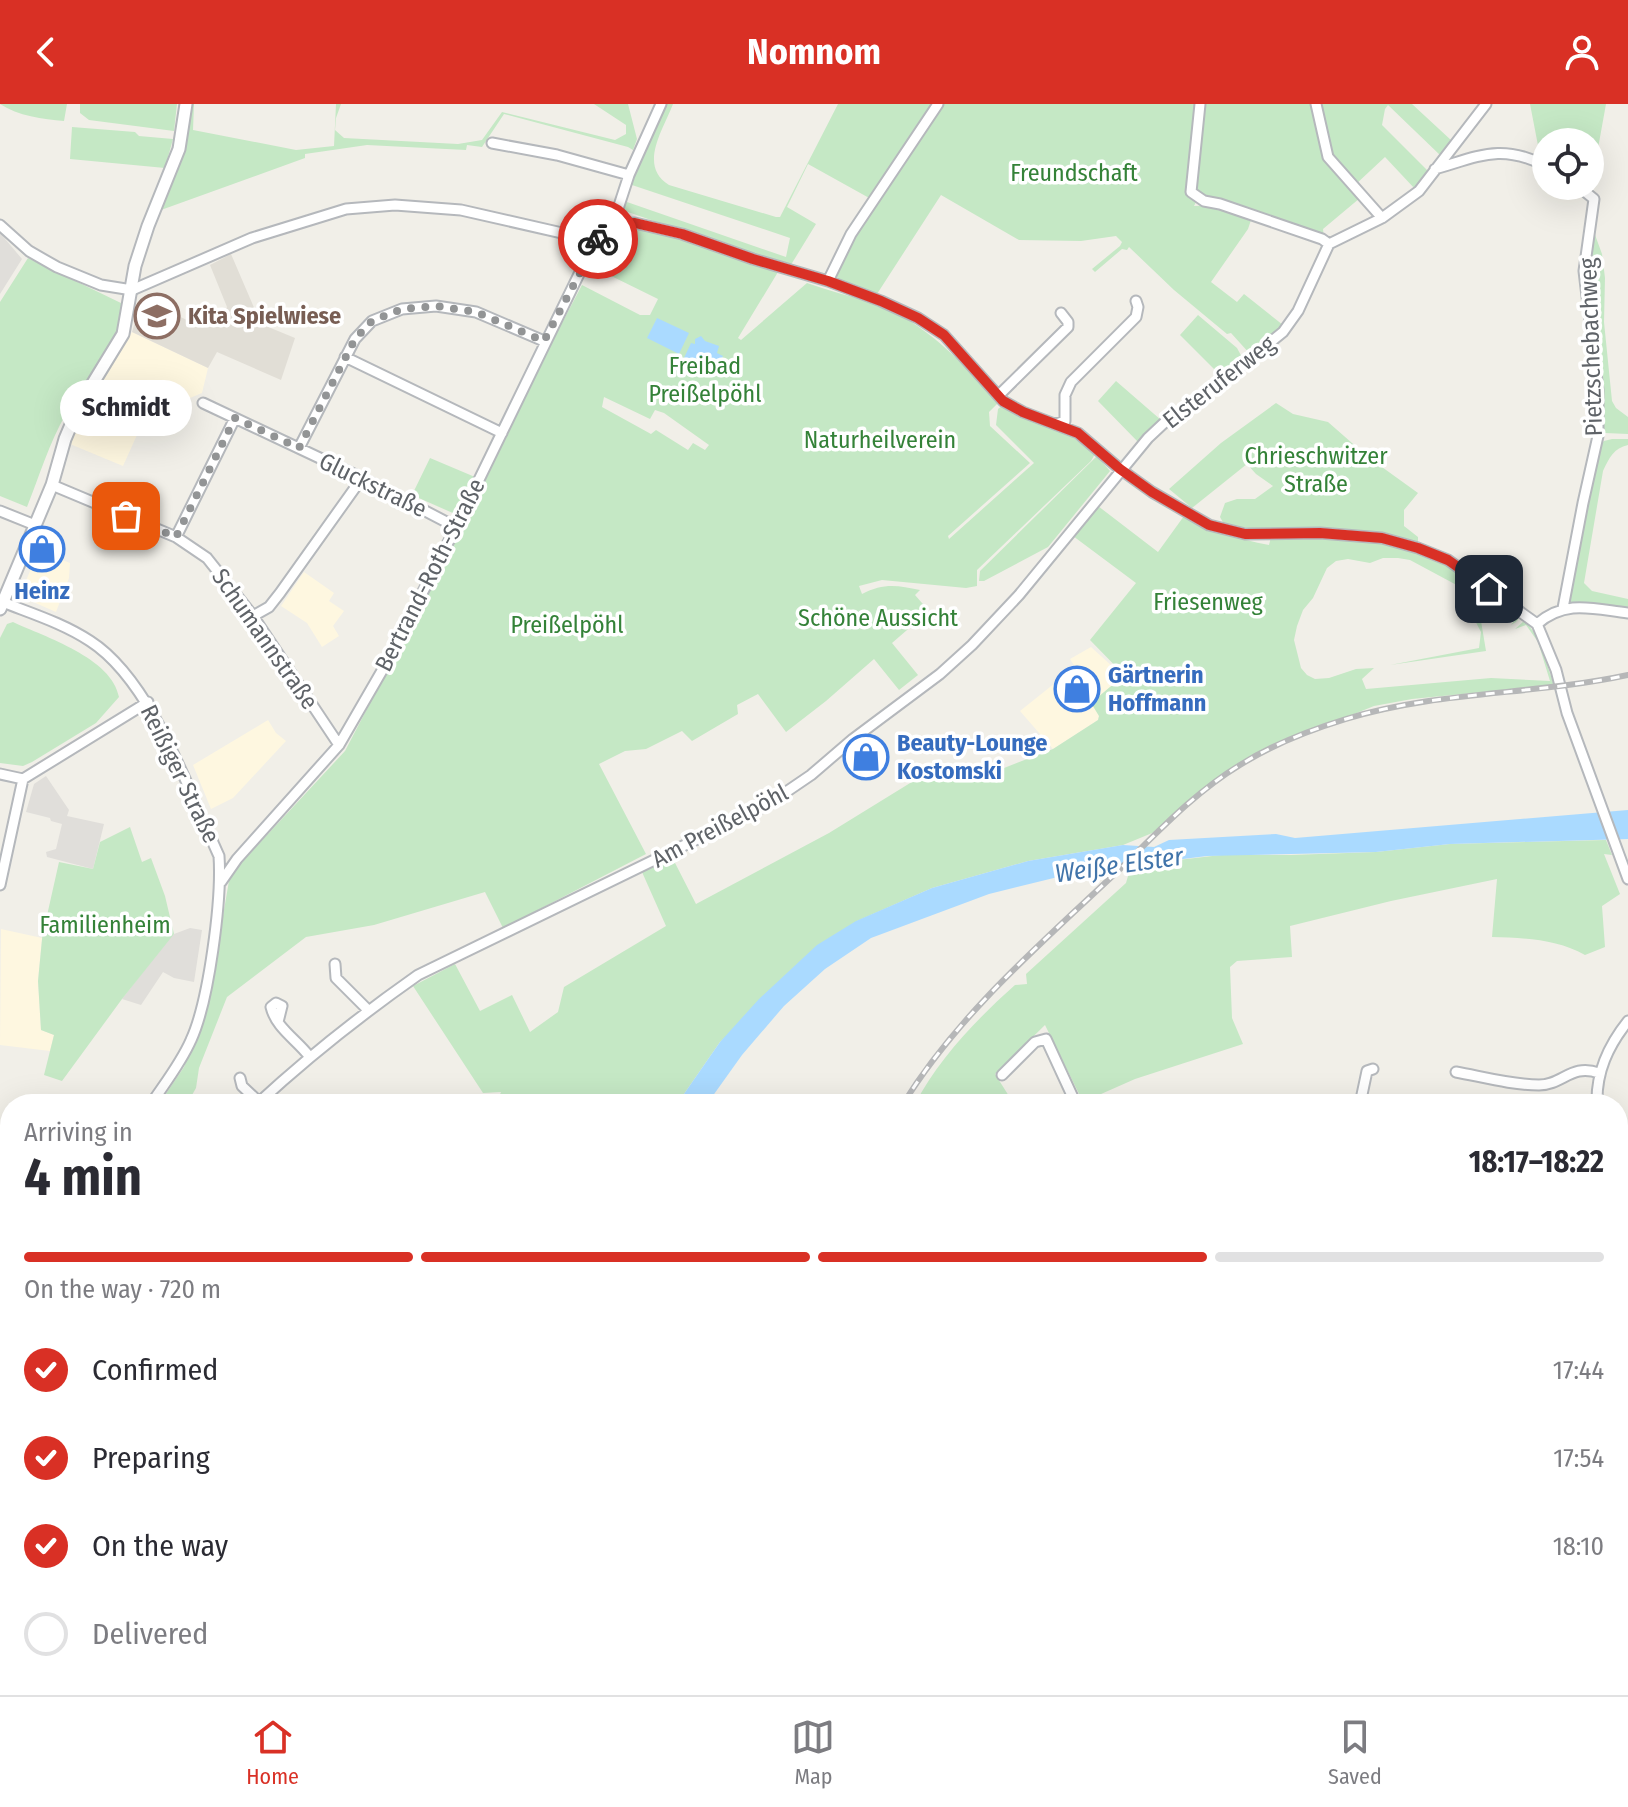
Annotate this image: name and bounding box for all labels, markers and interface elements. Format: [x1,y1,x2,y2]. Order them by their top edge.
icon: back [24,30,68,74]
text: Nomnom [747,30,881,74]
icon: person [1560,30,1604,74]
map controls [1532,128,1604,200]
button: locate [1532,128,1604,200]
park label: Freundschaft [1010,159,1138,187]
courier [558,199,638,279]
icon: bike [576,217,620,261]
street label: Pietzschebachweg [1574,256,1608,437]
school or university icon: Kita Spielwiese [133,292,181,340]
place label: Kita Spielwiese [188,302,341,330]
street label: Elsteruferweg [1158,329,1281,434]
park label: Freibad Preißelpöhl [648,352,762,408]
callout: Schmidt [60,380,192,436]
text: Schmidt [82,392,170,423]
park label: Naturheilverein [804,426,956,454]
park label: Chrieschwitzer Straße [1244,442,1388,498]
street label: Gluckstraße [315,447,431,523]
street label: Bertrand-Roth-Straße [369,474,491,676]
pin [92,482,160,550]
icon: bag [104,494,148,538]
shop icon: Heinz [18,525,66,573]
pin [1455,555,1523,623]
street label: Schumannstraße [206,563,324,715]
icon: home [1467,567,1511,611]
place label: Heinz [14,577,70,605]
park label: Friesenweg [1153,588,1263,616]
park label: Schöne Aussicht [798,604,958,632]
park label: Preißelpöhl [510,611,624,639]
place label: Gärtnerin Hoffmann [1108,661,1206,717]
shop icon: Gärtnerin Hoffmann [1053,665,1101,713]
street label: Reißiger Straße [135,700,225,848]
place label: Beauty-Lounge Kostomski [897,729,1047,785]
shop icon: Beauty-Lounge Kostomski [842,733,890,781]
street label: Am Preißelpöhl [647,778,793,874]
water label: Weiße Elster [1053,841,1186,889]
park label: Familienheim [39,911,171,939]
text: Arriving in [24,1117,133,1148]
text: 18:17–18:22 [1469,1144,1604,1180]
text: 4 min [24,1146,142,1209]
text: On the way · 720 m [24,1274,221,1305]
icon: check [24,1348,68,1392]
text: Confirmed [92,1352,218,1388]
text: 17:44 [1553,1355,1604,1386]
icon: check [24,1436,68,1480]
text: Preparing [92,1440,210,1476]
text: 17:54 [1553,1443,1604,1474]
icon: check [24,1524,68,1568]
text: On the way [92,1528,228,1564]
text: 18:10 [1553,1531,1604,1562]
text: Delivered [92,1616,208,1652]
tab: Home [246,1715,299,1790]
tab: Map [791,1715,835,1790]
tab: Saved [1328,1715,1382,1790]

